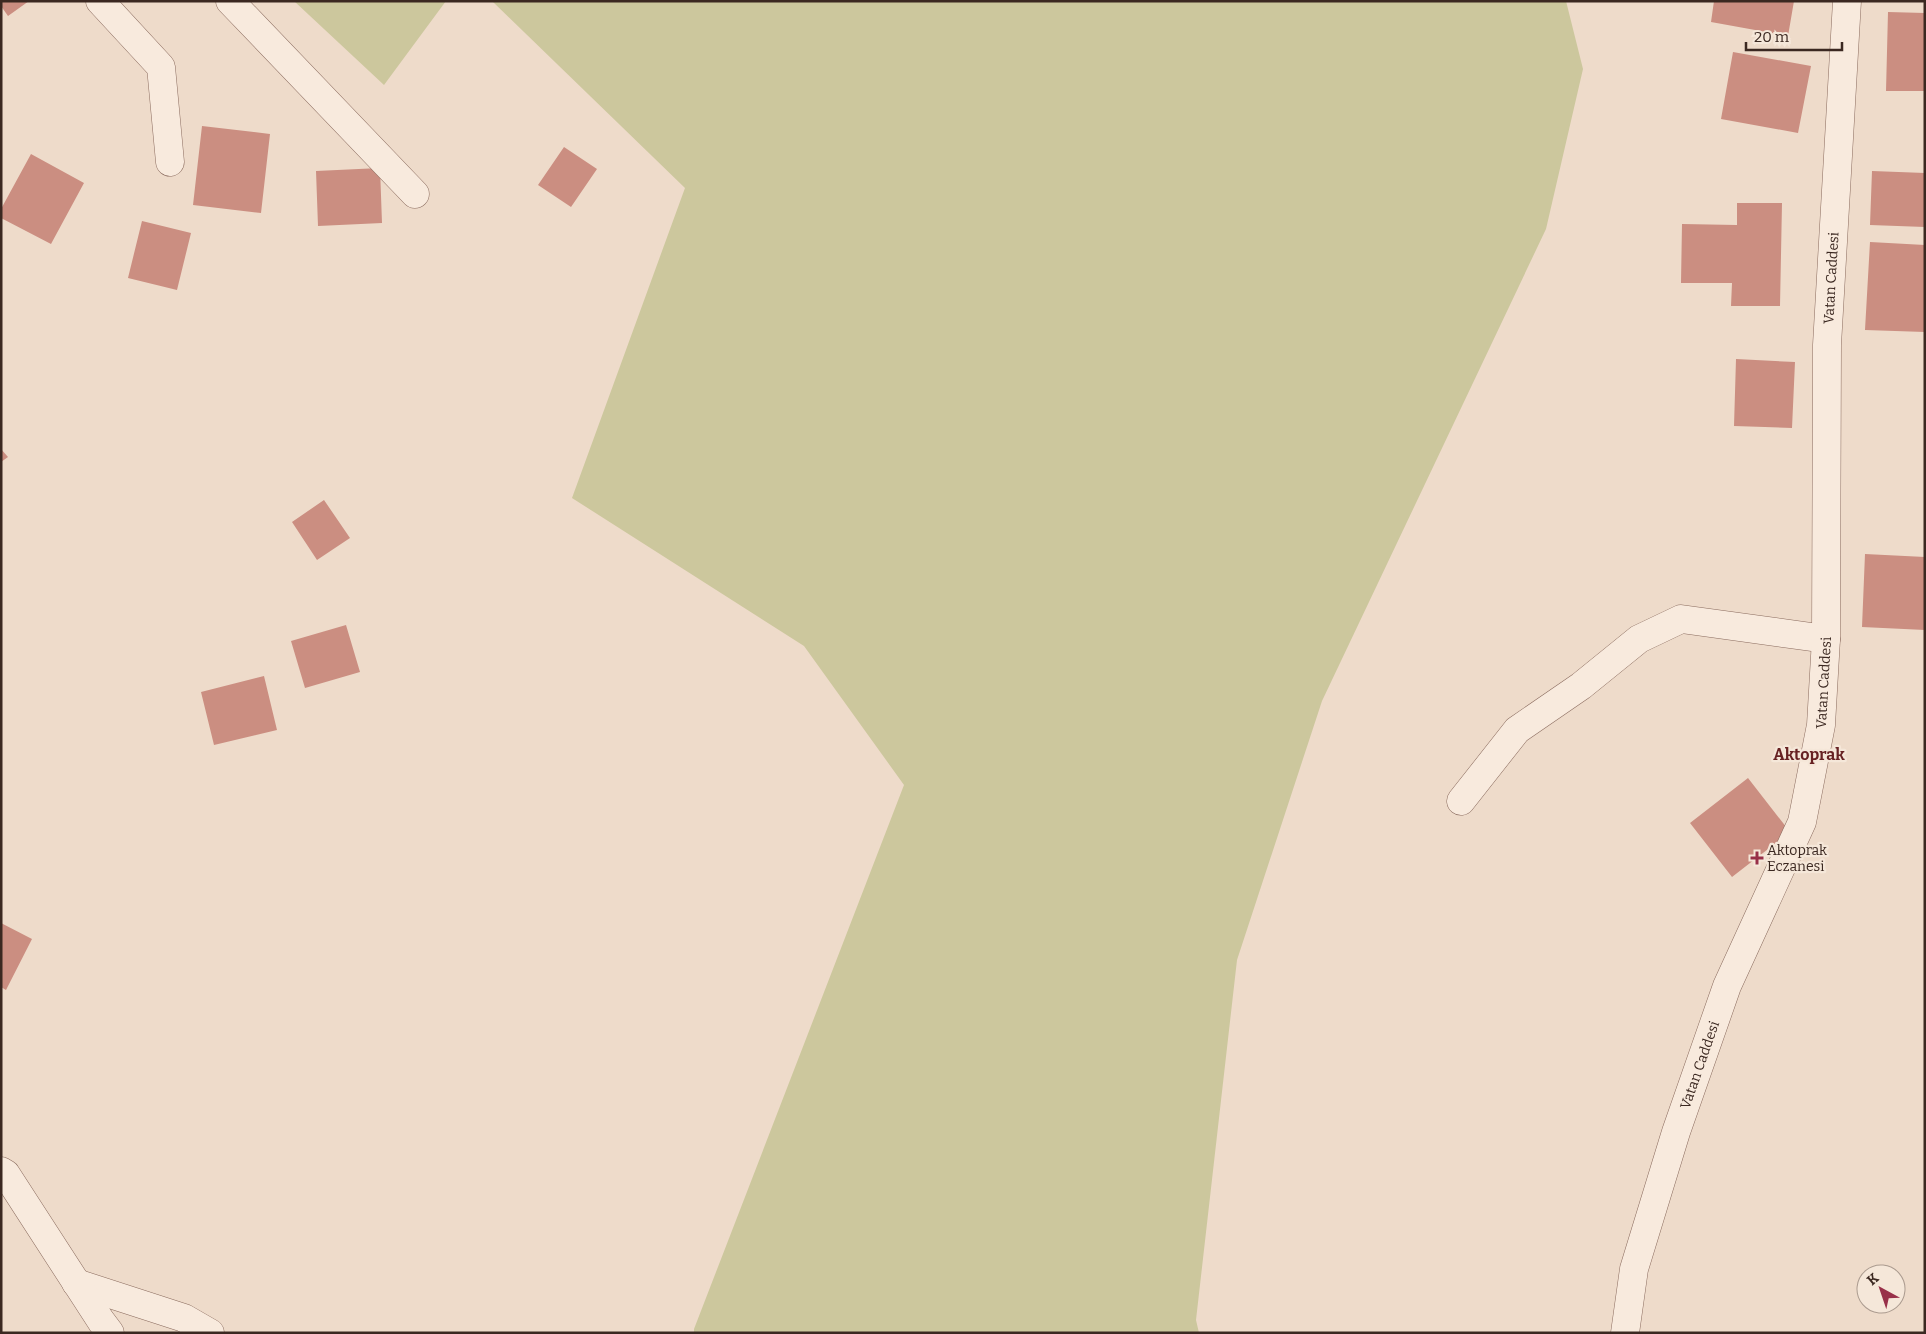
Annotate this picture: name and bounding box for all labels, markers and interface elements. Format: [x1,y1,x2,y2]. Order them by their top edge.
scale bar [1746,20,1842,52]
text: 20 m [1754,28,1790,46]
street label: Vatan Caddesi [1820,232,1842,324]
street label: Vatan Caddesi [1812,637,1835,729]
district label: Aktoprak [1773,745,1845,764]
place label: Aktoprak Eczanesi [1767,842,1827,875]
marker: Aktoprak Eczanesi [1751,852,1763,864]
street label: Vatan Caddesi [1676,1019,1723,1111]
north arrow [1856,1264,1906,1314]
text: K [1864,1270,1882,1289]

